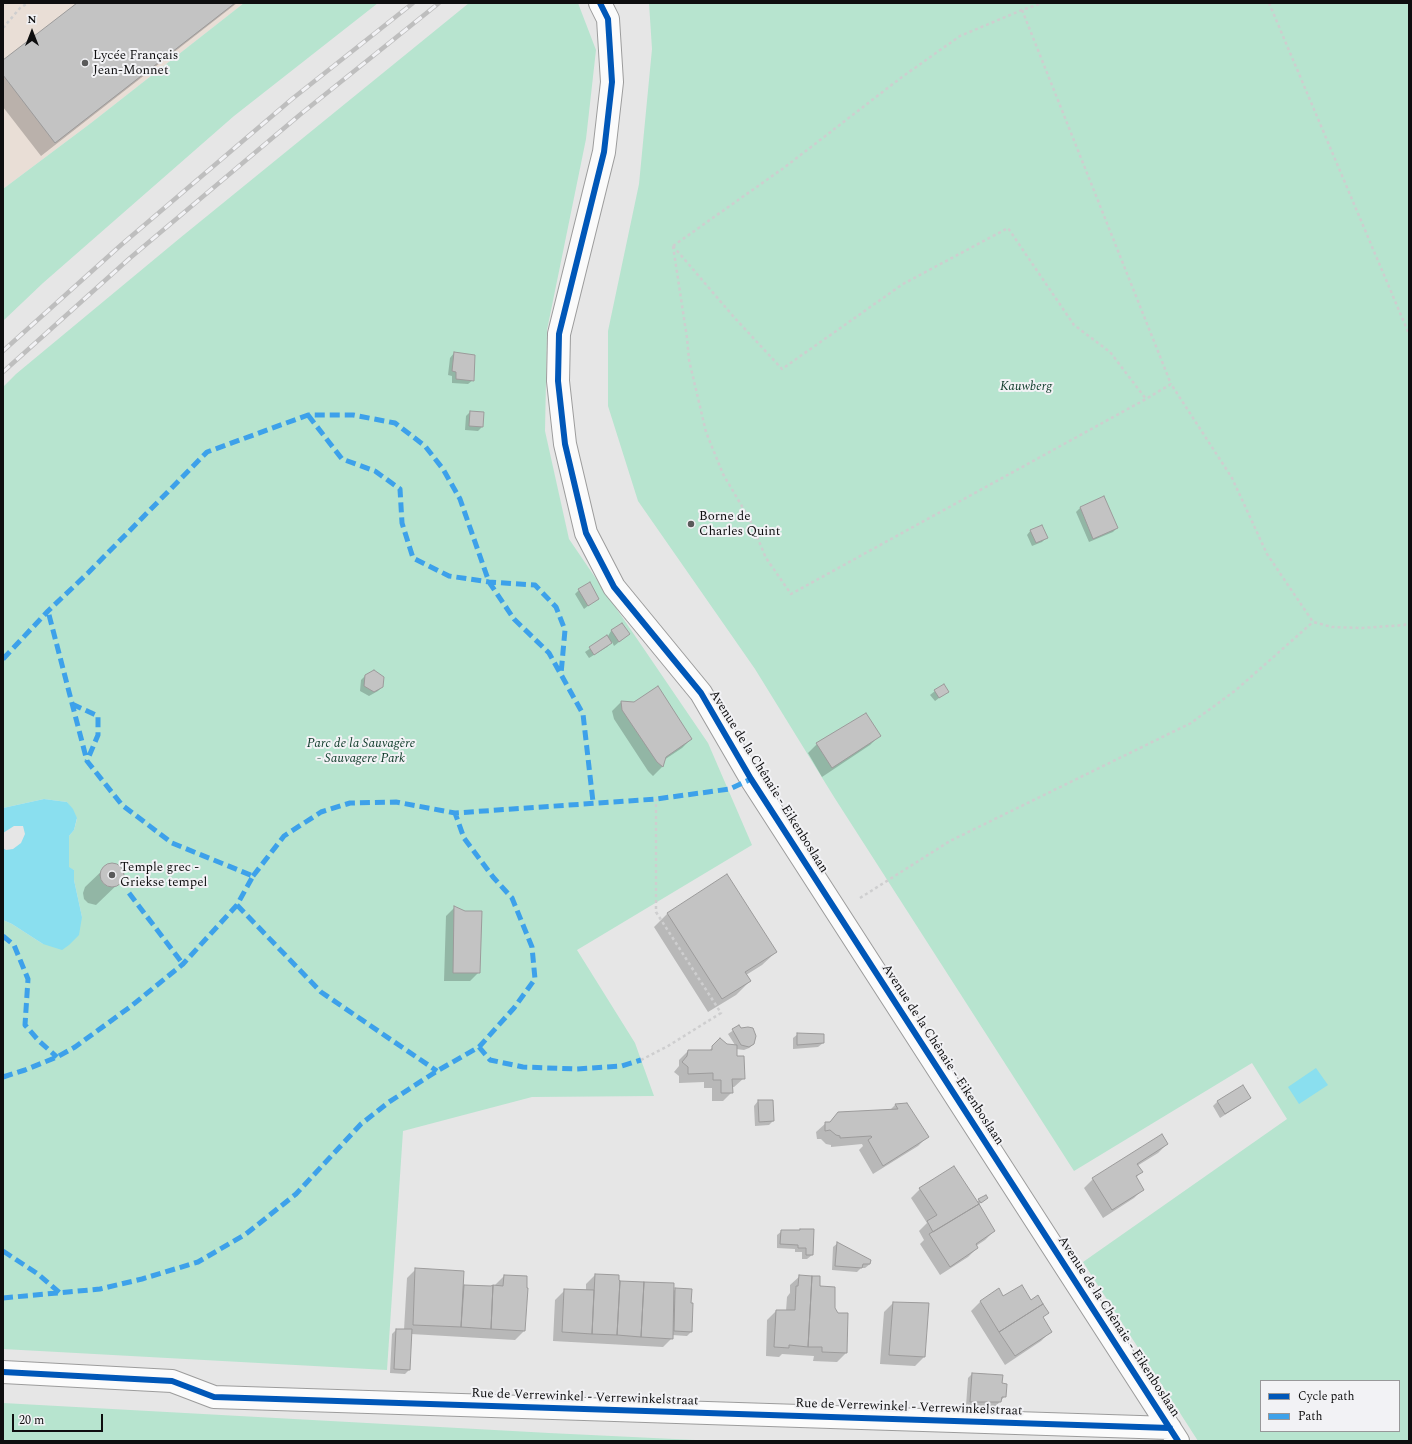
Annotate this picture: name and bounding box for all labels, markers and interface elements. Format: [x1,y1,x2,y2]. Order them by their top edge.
text: N [28,11,36,28]
north arrow [12,12,52,52]
place label: Lycée Français Jean-Monnet [93,48,178,79]
marker: Lycée Français Jean-Monnet [80,58,90,68]
park label: Kauwberg [1000,379,1052,395]
place label: Borne de Charles Quint [699,509,780,540]
marker: Borne de Charles Quint [686,519,696,529]
street label: Avenue de la Chênaie - Eikenboslaan [705,688,831,876]
park label: Parc de la Sauvagère - Sauvagere Park [307,736,415,767]
place label: Temple grec - Griekse tempel [120,860,207,891]
marker: Temple grec - Griekse tempel [107,870,117,880]
street label: Avenue de la Chênaie - Eikenboslaan [878,962,1006,1148]
street label: Avenue de la Chênaie - Eikenboslaan [1054,1234,1182,1420]
legend [1260,1380,1400,1432]
street label: Rue de Verrewinkel - Verrewinkelstraat [471,1386,699,1410]
text: Cycle path [1298,1387,1355,1406]
street label: Rue de Verrewinkel - Verrewinkelstraat [795,1396,1023,1420]
scale bar [14,1406,105,1432]
text: Path [1298,1407,1323,1426]
text: 20 m [19,1411,44,1430]

